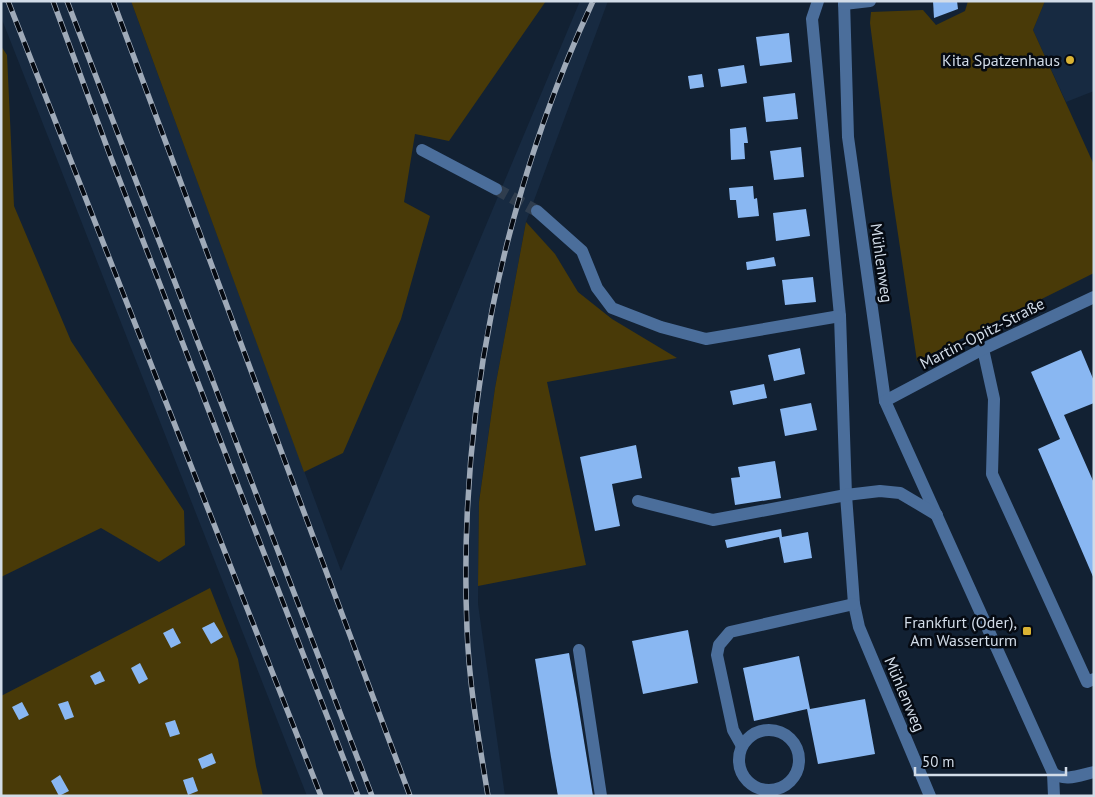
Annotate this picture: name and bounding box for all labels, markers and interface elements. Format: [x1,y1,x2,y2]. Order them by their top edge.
place label: Kita Spatzenhaus [942,50,1060,70]
marker: Kita Spatzenhaus [1064,54,1076,66]
street label: Mühlenweg [867,222,897,304]
street label: Martin-Opitz-Straße [916,293,1048,373]
place label: Frankfurt (Oder), Am Wasserturm [904,612,1017,650]
marker: Frankfurt (Oder), Am Wasserturm [1021,625,1033,637]
street label: Mühlenweg [880,653,930,735]
scale bar [915,744,1066,776]
text: 50 m [922,752,955,771]

